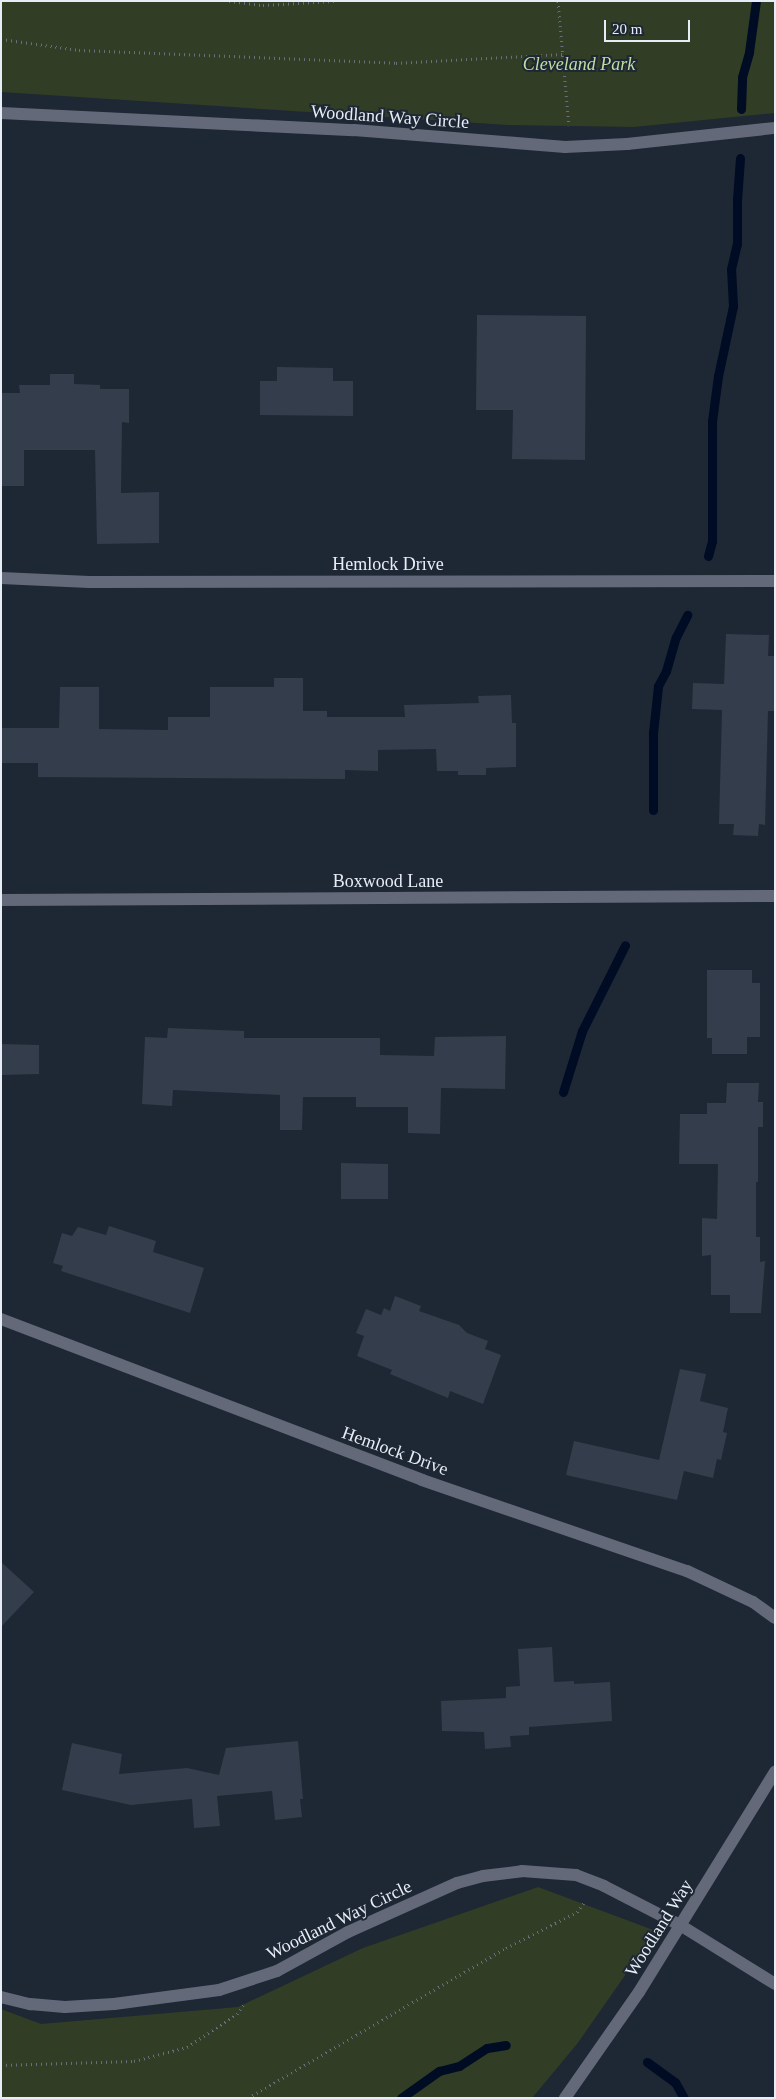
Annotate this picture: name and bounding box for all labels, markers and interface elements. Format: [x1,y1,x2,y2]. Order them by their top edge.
scale bar [606,10,692,42]
text: 20 m [612,21,642,37]
park label: Cleveland Park [523,53,635,75]
street label: Woodland Way Circle [310,101,470,133]
street label: Hemlock Drive [332,553,444,575]
street label: Boxwood Lane [333,870,443,892]
street label: Hemlock Drive [339,1422,451,1480]
street label: Woodland Way Circle [263,1875,415,1965]
street label: Woodland Way [621,1875,697,1981]

